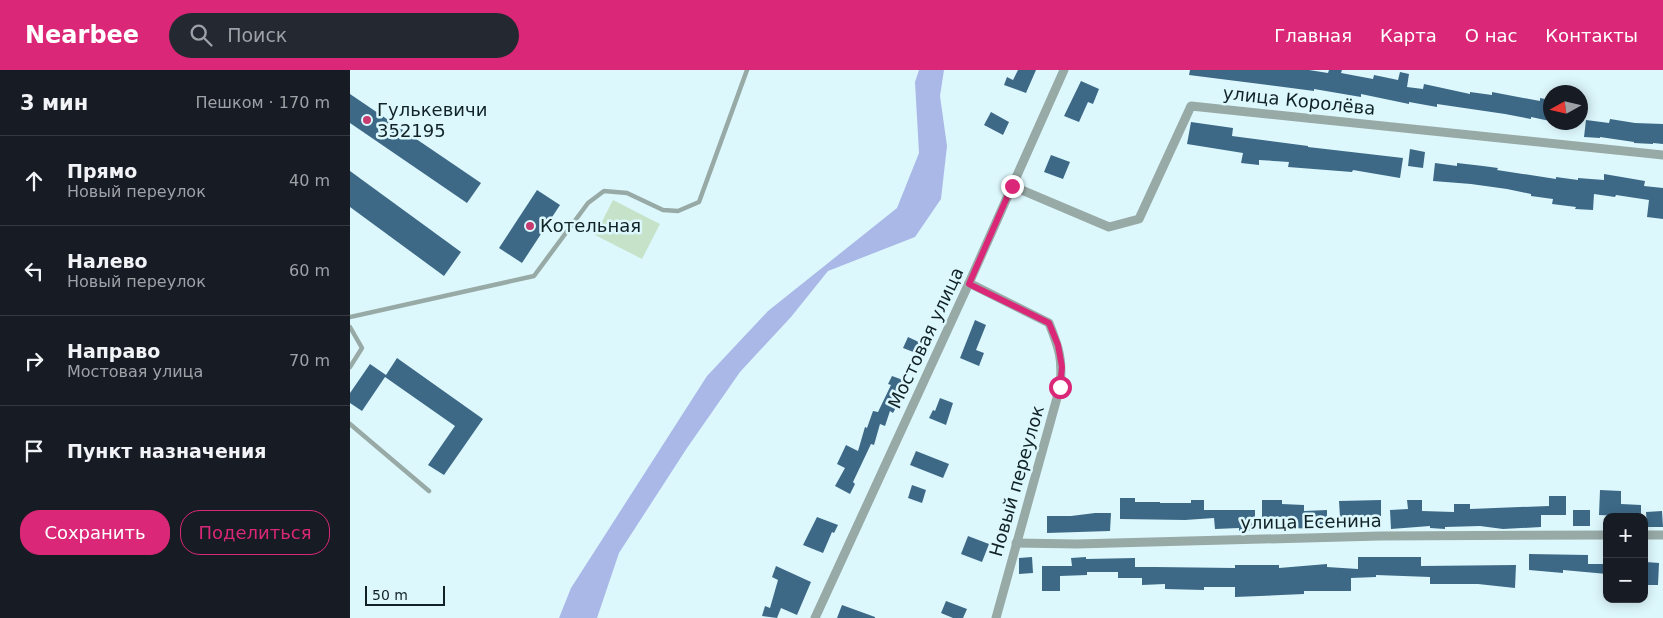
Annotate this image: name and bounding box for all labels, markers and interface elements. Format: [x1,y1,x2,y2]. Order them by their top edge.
search box [169,13,519,58]
text: Nearbee [25,21,139,49]
icon: search [187,21,215,49]
text: Поиск [227,24,287,46]
text: Главная [1274,25,1352,46]
text: Карта [1380,25,1437,46]
text: О нас [1465,25,1517,46]
text: Контакты [1545,25,1638,46]
street label: улица Королёва [1222,82,1376,119]
north arrow [1543,85,1588,130]
text: 3 мин [20,91,88,115]
text: Пешком · 170 m [195,93,330,112]
place label: Гулькевичи 352195 [377,99,487,141]
marker: Гулькевичи 352195 [361,114,373,126]
text: Прямо [67,160,137,182]
icon: ahead [20,167,48,195]
text: 40 m [289,171,330,190]
route end [1001,175,1024,198]
text: Новый переулок [67,182,206,201]
place label: Котельная [540,215,641,236]
marker: Котельная [524,220,536,232]
text: Налево [67,250,148,272]
icon: left [20,257,48,285]
text: 60 m [289,261,330,280]
street label: Мостовая улица [884,264,967,412]
text: Новый переулок [67,272,206,291]
text: Направо [67,340,160,362]
icon: right [20,347,48,375]
text: 70 m [289,351,330,370]
text: Мостовая улица [67,362,203,381]
route start [1049,376,1072,399]
street label: Новый переулок [985,403,1048,559]
icon: arrive [20,437,48,465]
text: Пункт назначения [67,440,266,462]
button: Сохранить [20,510,170,555]
button: Поделиться [180,510,330,555]
street label: улица Есенина [1240,510,1382,533]
map controls [1603,513,1648,603]
button: + [1603,513,1648,558]
button: − [1603,558,1648,603]
scale bar [365,583,445,606]
text: 50 m [372,587,408,603]

